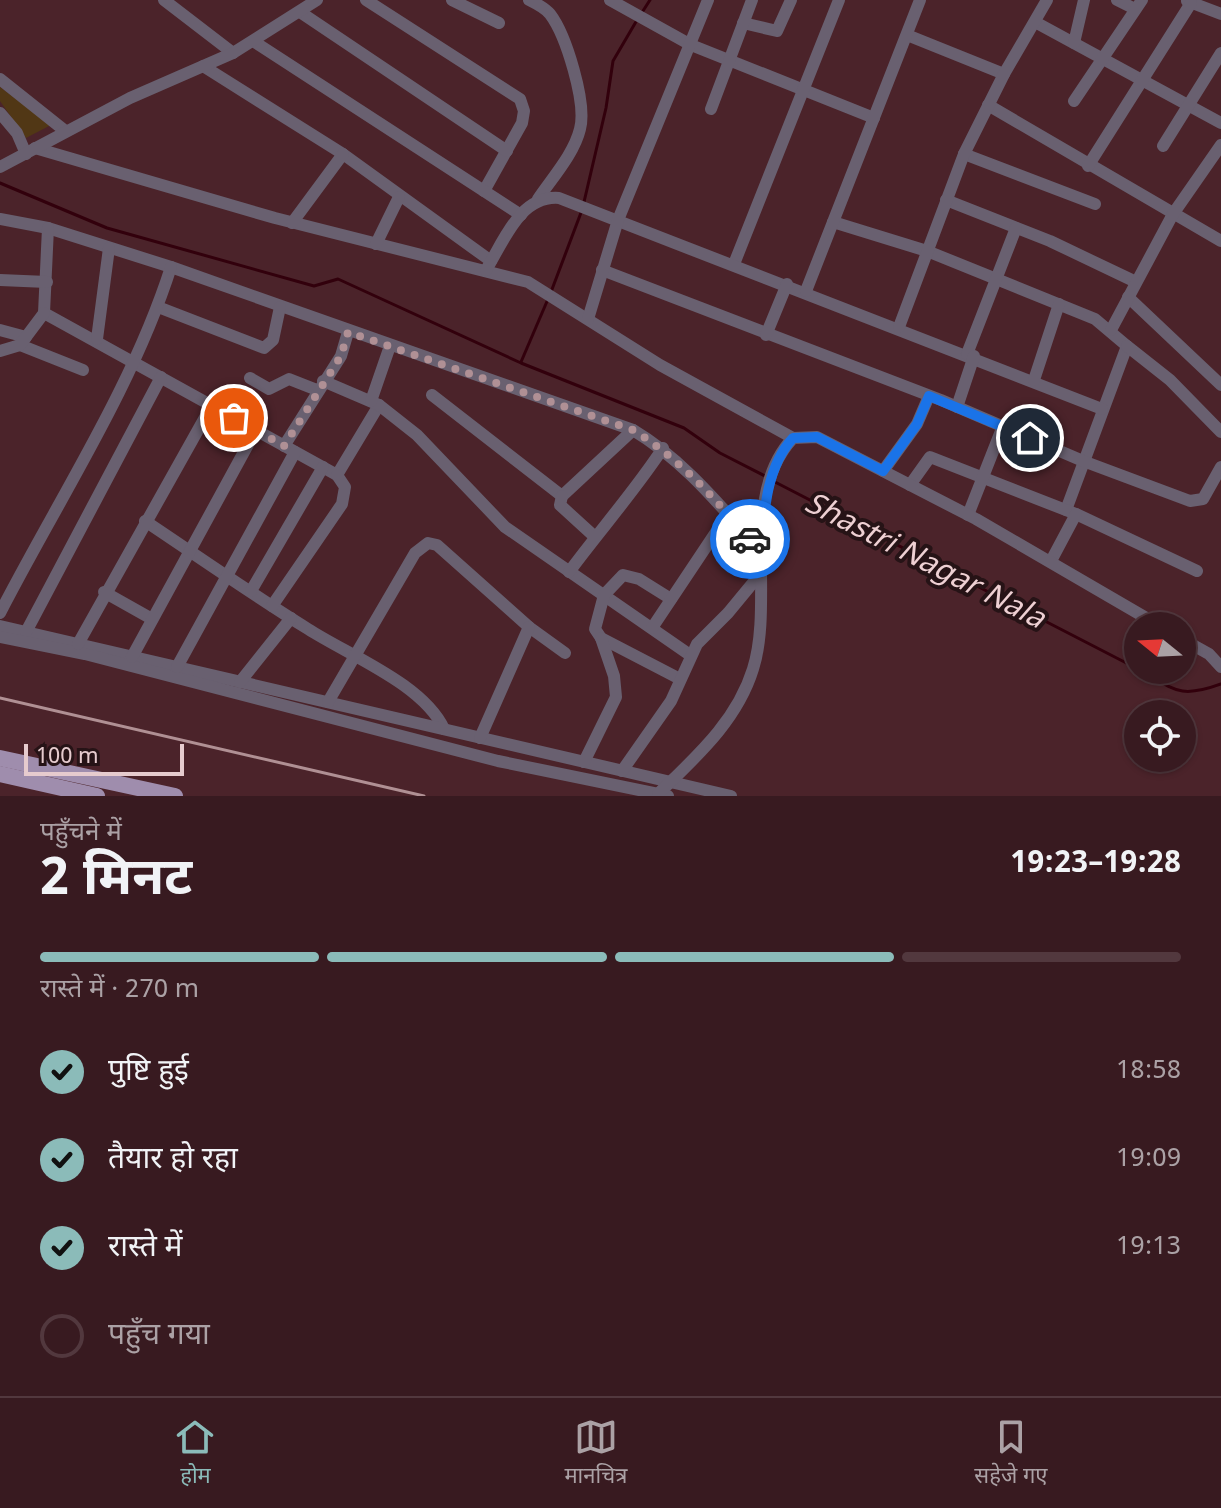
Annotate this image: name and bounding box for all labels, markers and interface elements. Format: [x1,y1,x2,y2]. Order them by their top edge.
pin [200,384,268,452]
icon: bag [212,396,256,440]
pin [996,404,1064,472]
icon: home [1008,416,1052,460]
water label: Shastri Nagar Nala [797,485,1051,640]
courier [710,499,790,579]
icon: car [728,517,772,561]
north arrow [1124,612,1196,684]
map controls [1124,612,1196,772]
button: locate [1124,700,1196,772]
scale bar [24,740,184,776]
text: 100 m [36,743,99,772]
text: पहुँचने में [40,817,122,851]
text: 19:23–19:28 [1010,845,1181,884]
text: 2 मिनट [40,847,192,915]
text: रास्ते में · 270 m [40,974,199,1008]
icon: check [40,1050,84,1094]
text: पुष्टि हुई [108,1053,189,1092]
text: 18:58 [1116,1055,1181,1089]
icon: check [40,1138,84,1182]
text: तैयार हो रहा [108,1141,238,1180]
text: 19:09 [1116,1143,1181,1177]
icon: check [40,1226,84,1270]
text: रास्ते में [108,1229,183,1268]
text: 19:13 [1116,1231,1181,1265]
text: पहुँच गया [108,1317,210,1356]
tab: होम [173,1415,217,1492]
tab: मानचित्र [564,1415,627,1492]
tab: सहेजे गए [974,1415,1048,1492]

